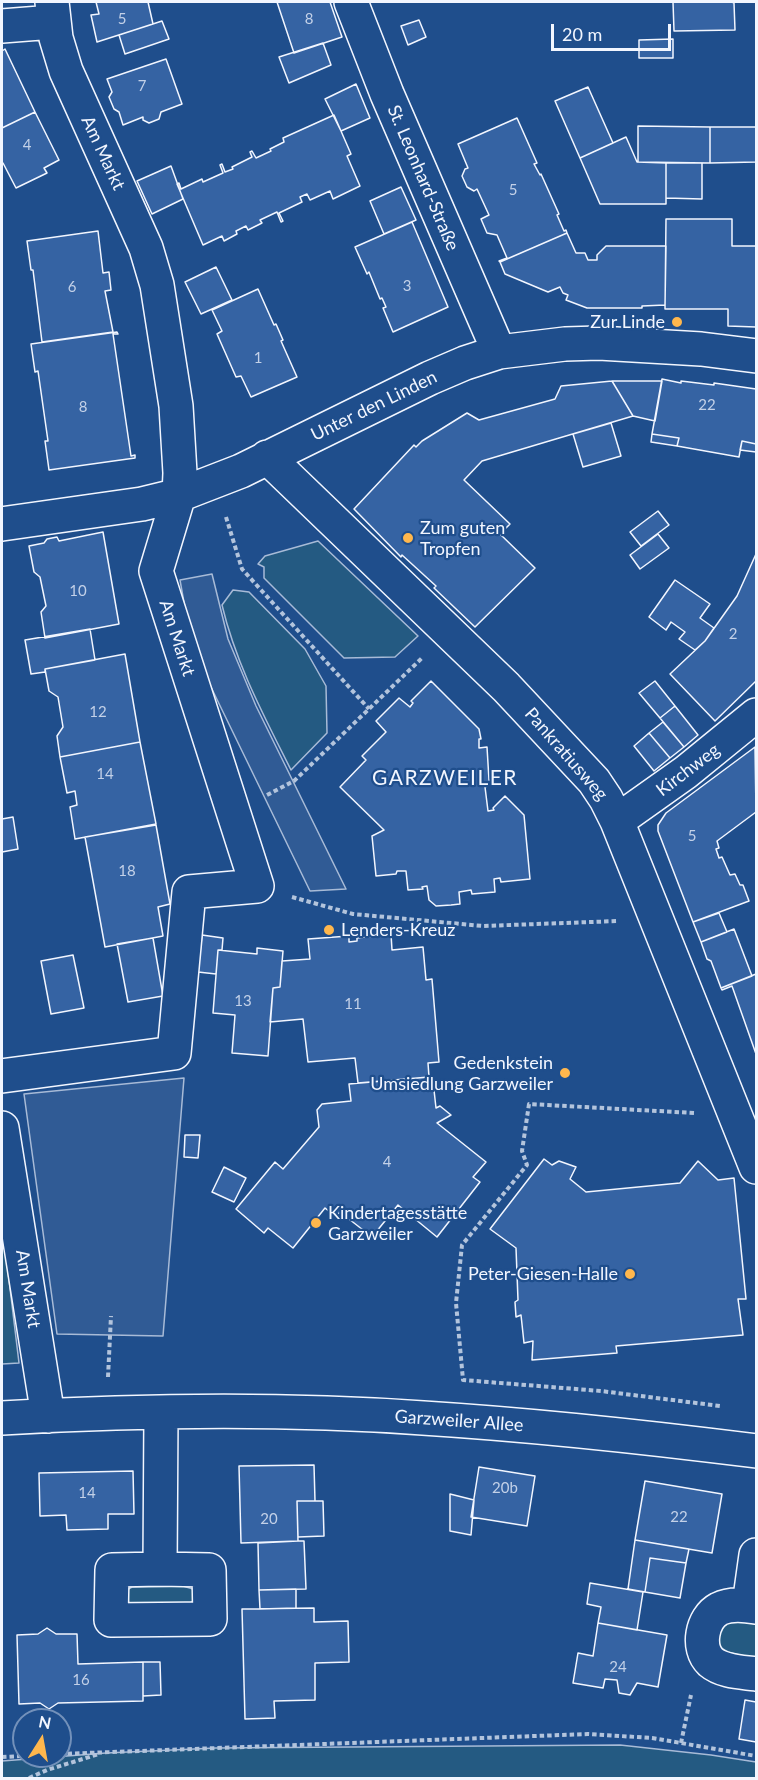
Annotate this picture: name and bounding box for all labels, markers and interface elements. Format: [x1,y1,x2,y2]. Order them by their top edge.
house number: 5 [118,10,126,28]
house number: 8 [305,10,313,28]
scale bar [554,12,674,50]
text: 20 m [562,23,602,45]
house number: 7 [138,77,146,95]
street label: St. Leonhard-Straße [383,102,463,254]
street label: Am Markt [76,113,130,193]
house number: 4 [23,136,31,154]
house number: 5 [509,181,517,199]
house number: 3 [403,277,411,295]
house number: 6 [68,278,76,296]
place label: Zur Linde [590,311,665,333]
marker: Zur Linde [670,315,684,329]
house number: 1 [254,349,262,367]
street label: Unter den Linden [308,366,440,446]
house number: 22 [698,396,716,414]
house number: 8 [79,398,87,416]
place label: Zum guten Tropfen [420,517,505,560]
marker: Zum guten Tropfen [401,531,415,545]
house number: 10 [69,582,87,600]
street label: Am Markt [155,597,199,679]
house number: 2 [729,625,737,643]
house number: 12 [89,703,107,721]
street label: Pankratiusweg [520,703,612,805]
street label: Kirchweg [652,739,724,801]
house number: 14 [96,765,114,783]
district label: GARZWEILER [372,765,518,791]
house number: 5 [688,827,696,845]
house number: 18 [118,862,136,880]
place label: Lenders-Kreuz [341,919,455,941]
marker: Lenders-Kreuz [322,923,336,937]
house number: 13 [234,992,252,1010]
house number: 11 [344,995,362,1013]
place label: Gedenkstein Umsiedlung Garzweiler [370,1052,553,1094]
marker: Gedenkstein Umsiedlung Garzweiler [558,1066,572,1080]
house number: 4 [383,1153,391,1171]
place label: Kindertagesstätte Garzweiler [328,1202,467,1244]
marker: Kindertagesstätte Garzweiler [309,1216,323,1230]
street label: Am Markt [11,1248,45,1330]
place label: Peter-Giesen-Halle [468,1263,618,1285]
marker: Peter-Giesen-Halle [623,1267,637,1281]
street label: Garzweiler Allee [394,1406,524,1436]
house number: 20b [492,1479,518,1497]
house number: 14 [78,1484,96,1502]
house number: 22 [670,1508,688,1526]
house number: 20 [260,1510,278,1528]
house number: 24 [609,1658,627,1676]
house number: 16 [72,1671,90,1689]
north arrow [12,1708,72,1768]
text: N [37,1711,53,1732]

